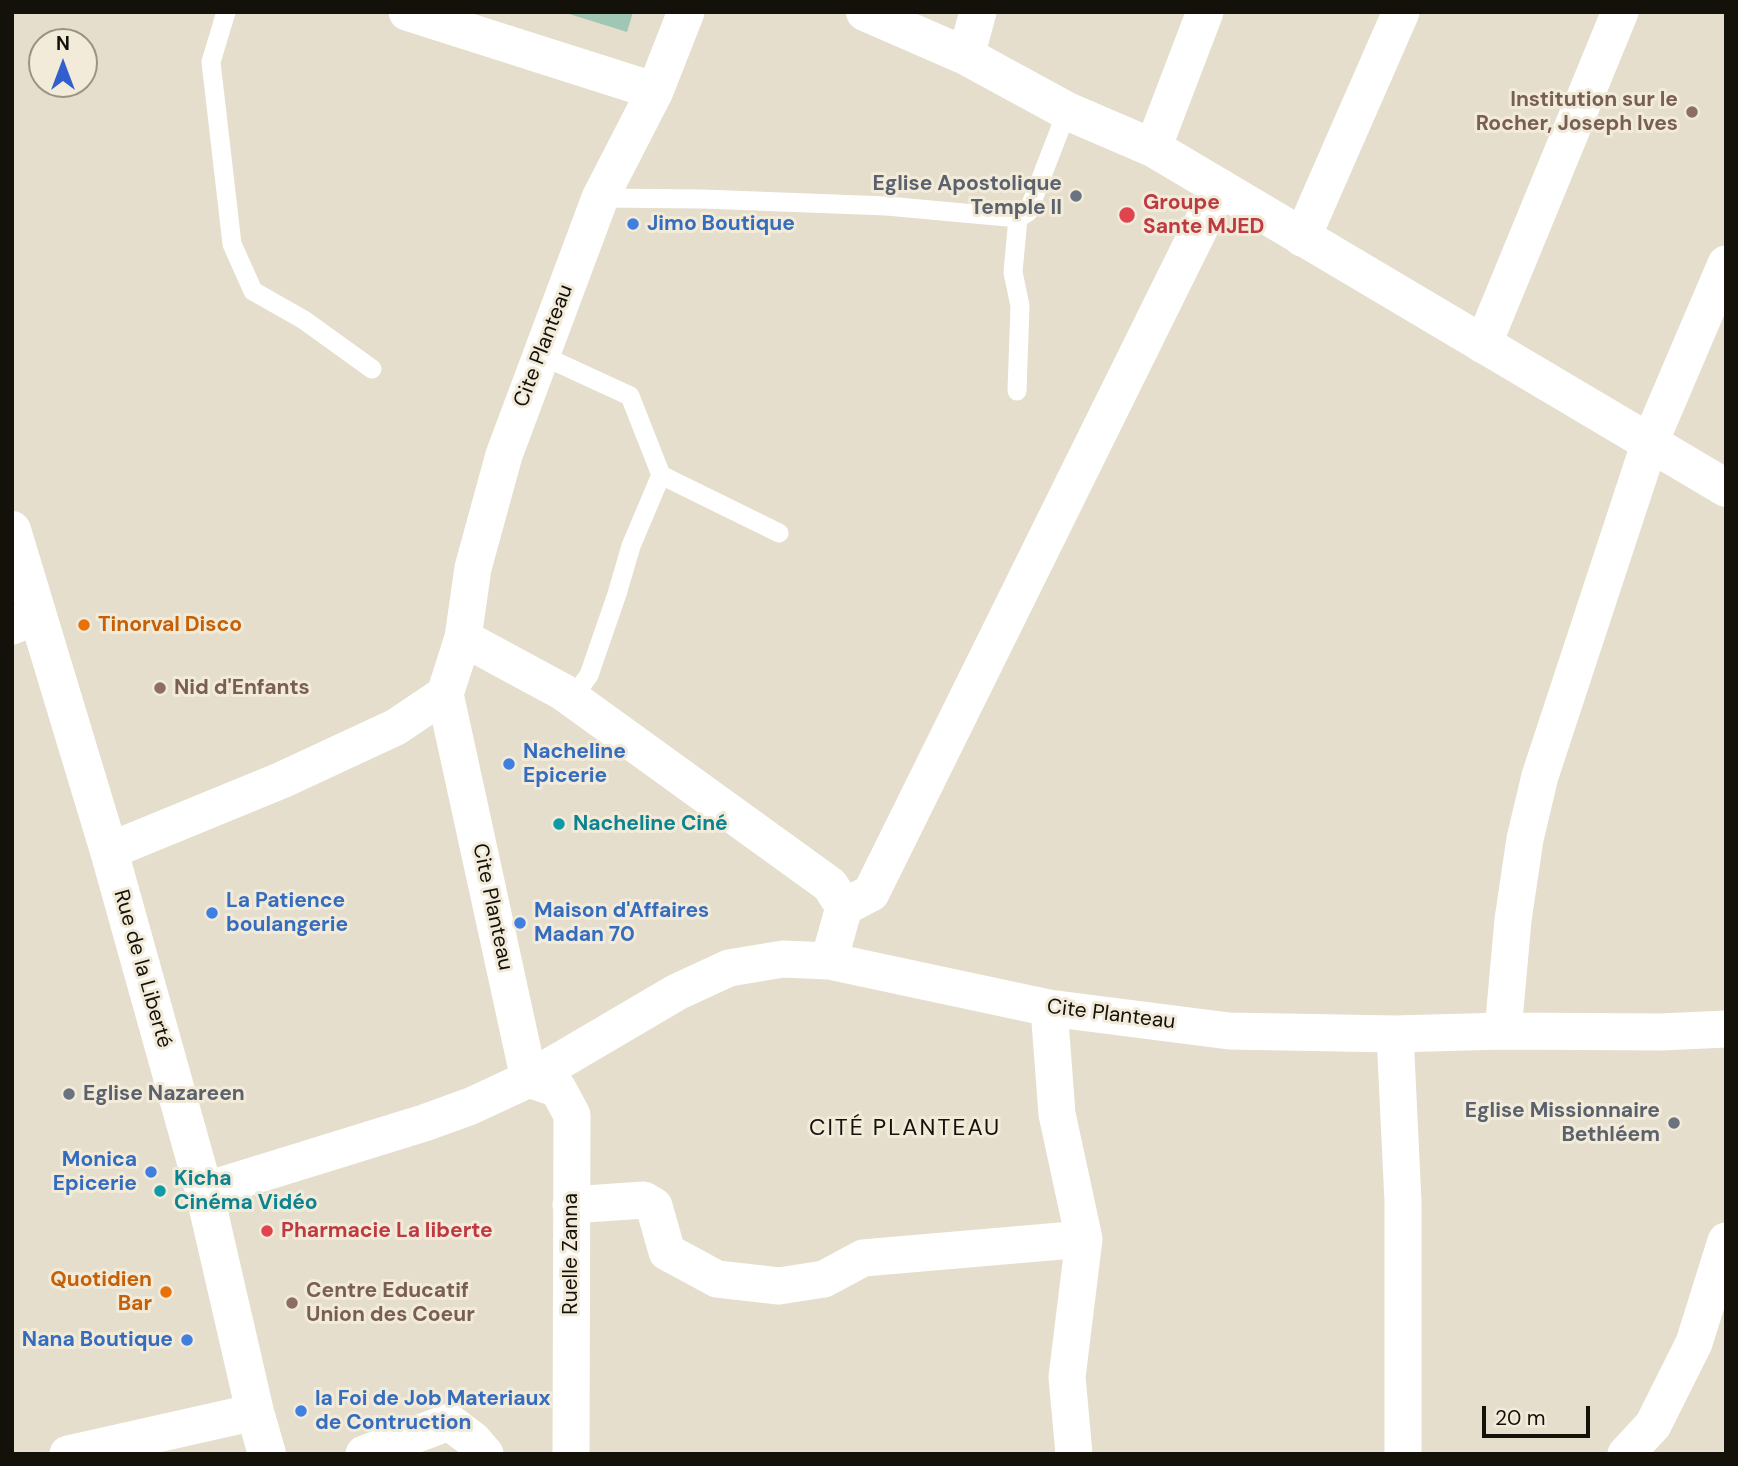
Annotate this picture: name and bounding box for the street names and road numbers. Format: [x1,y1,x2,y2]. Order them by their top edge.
street label: Cite Planteau [509,281,579,411]
street label: Cite Planteau [466,841,518,973]
street label: Rue de la Liberté [107,887,177,1051]
street label: Cite Planteau [1045,995,1177,1035]
street label: Ruelle Zanna [558,1193,584,1315]

